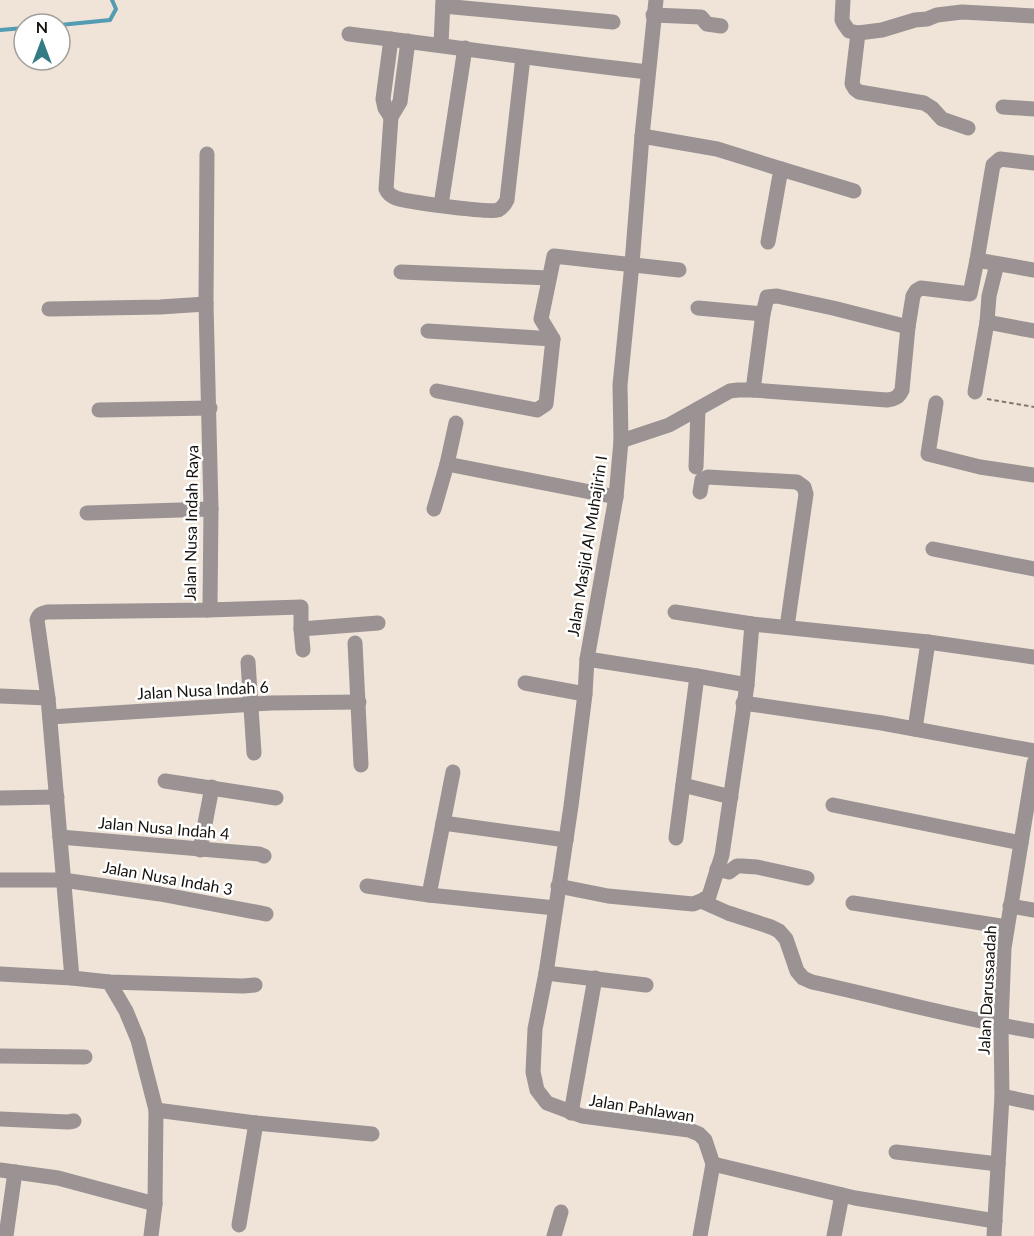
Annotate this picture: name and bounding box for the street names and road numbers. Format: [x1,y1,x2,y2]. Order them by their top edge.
street label: Jalan Nusa Indah Raya [180,445,201,601]
street label: Jalan Masjid Al Muhajirin I [563,454,610,638]
street label: Jalan Nusa Indah 6 [137,677,269,702]
street label: Jalan Nusa Indah 4 [98,812,230,843]
street label: Jalan Nusa Indah 3 [102,857,235,898]
street label: Jalan Darussaadah [974,925,999,1055]
street label: Jalan Pahlawan [588,1090,696,1125]

